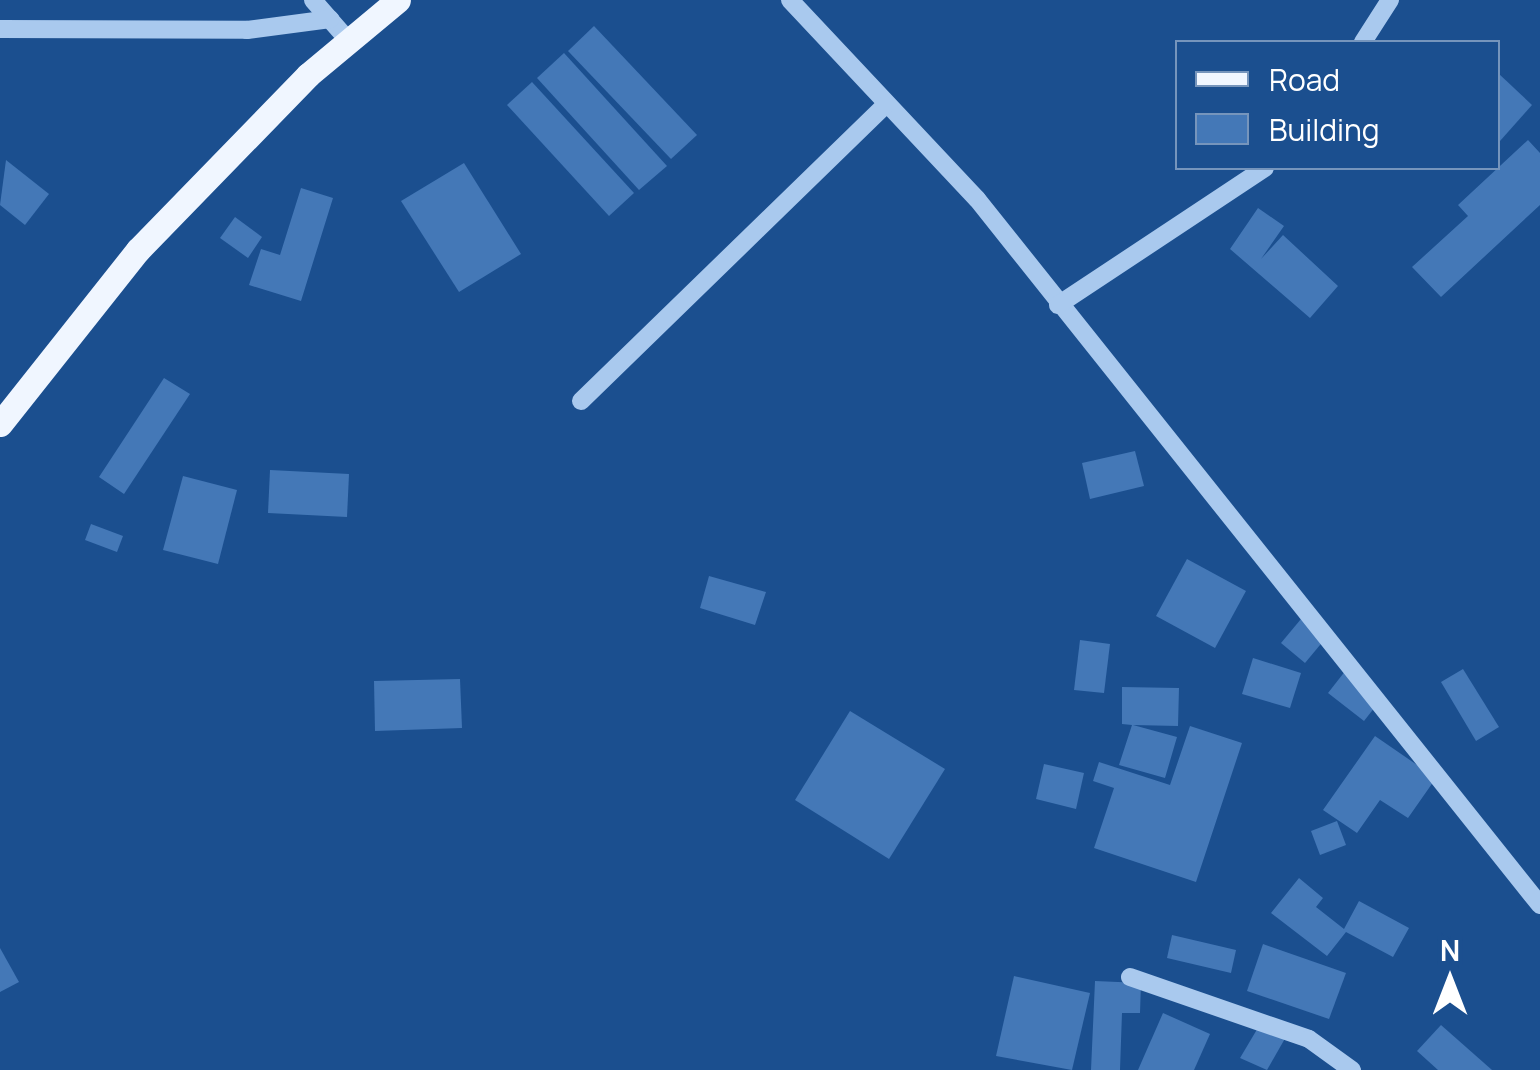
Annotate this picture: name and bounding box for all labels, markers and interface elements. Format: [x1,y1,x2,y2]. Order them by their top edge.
legend [1175,40,1500,170]
text: Road [1269,59,1340,100]
text: Building [1269,109,1380,150]
north arrow [1400,930,1500,1030]
text: N [1440,931,1460,969]

